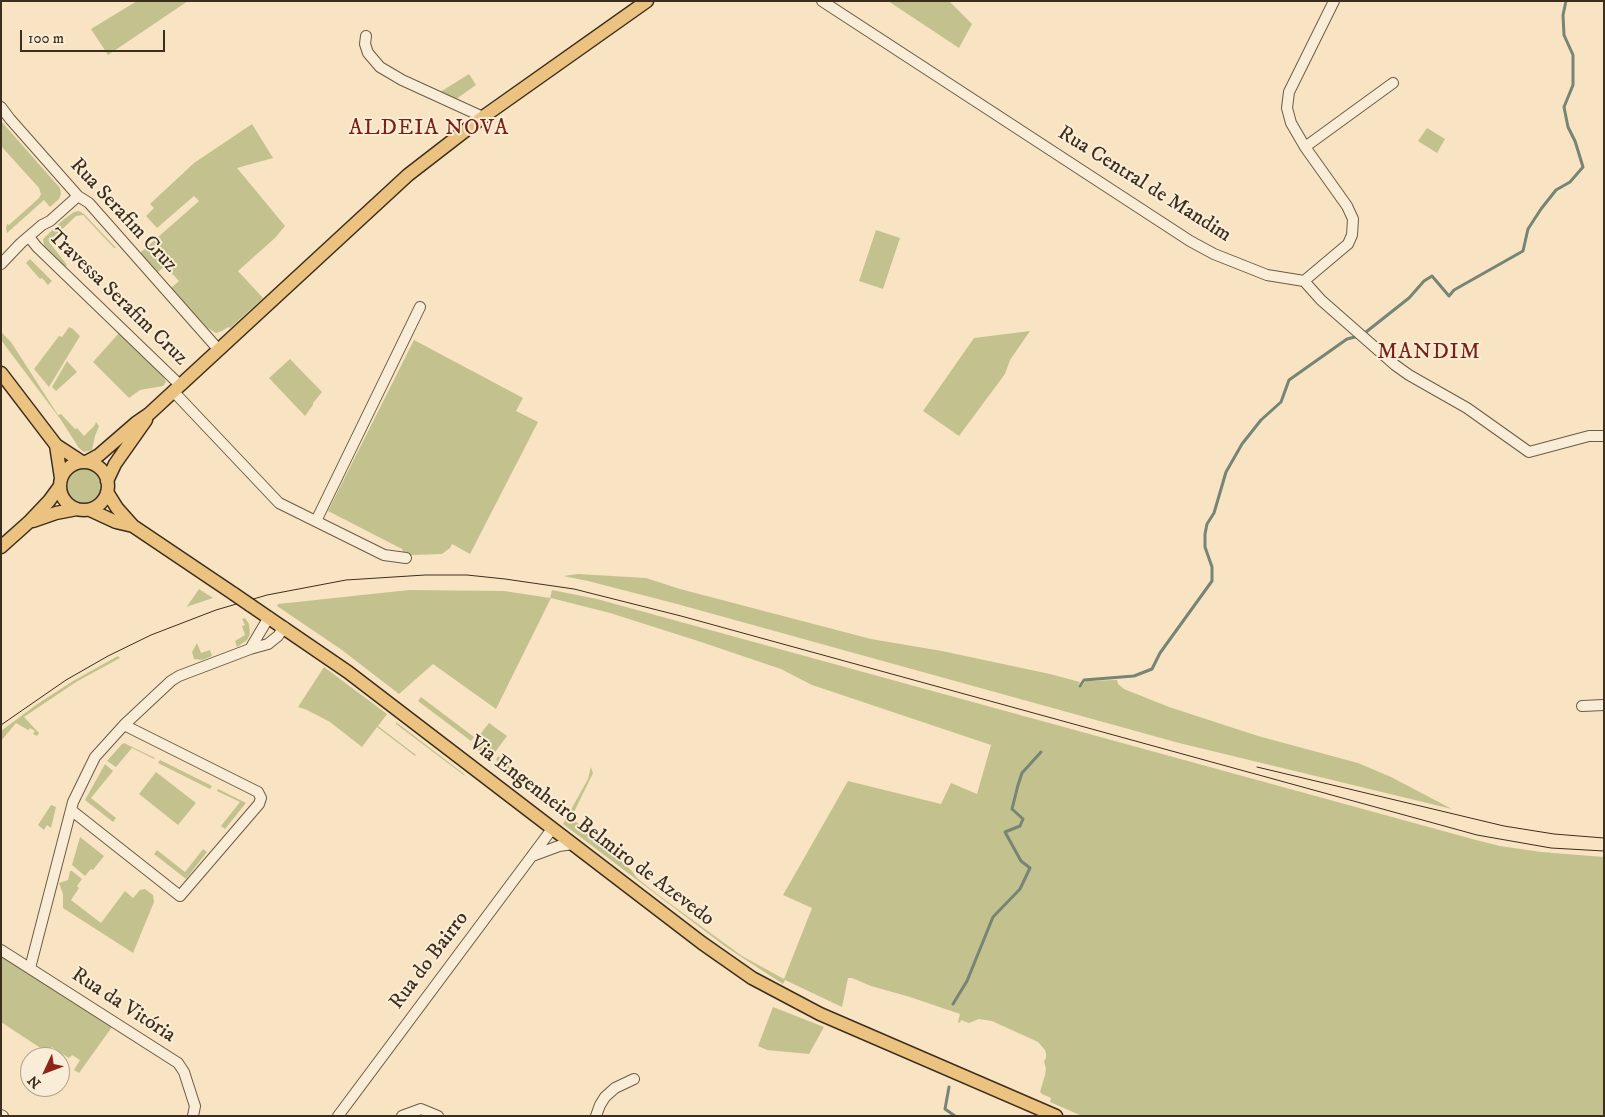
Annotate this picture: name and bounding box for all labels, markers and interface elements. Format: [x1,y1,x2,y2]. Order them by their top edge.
scale bar [22,20,168,52]
text: 100 m [28,29,64,48]
district label: ALDEIA NOVA [347,116,511,142]
street label: Rua Central de Mandim [1053,121,1235,249]
street label: Rua Serafim Cruz [64,154,182,278]
street label: Travessa Serafim Cruz [42,225,192,371]
district label: MANDIM [1377,340,1481,366]
street label: Via Engenheiro Belmiro de Azevedo [463,731,719,933]
street label: Rua do Bairro [385,907,475,1015]
street label: Rua da Vitória [66,963,180,1049]
north arrow [20,1047,70,1097]
text: N [24,1071,45,1092]

